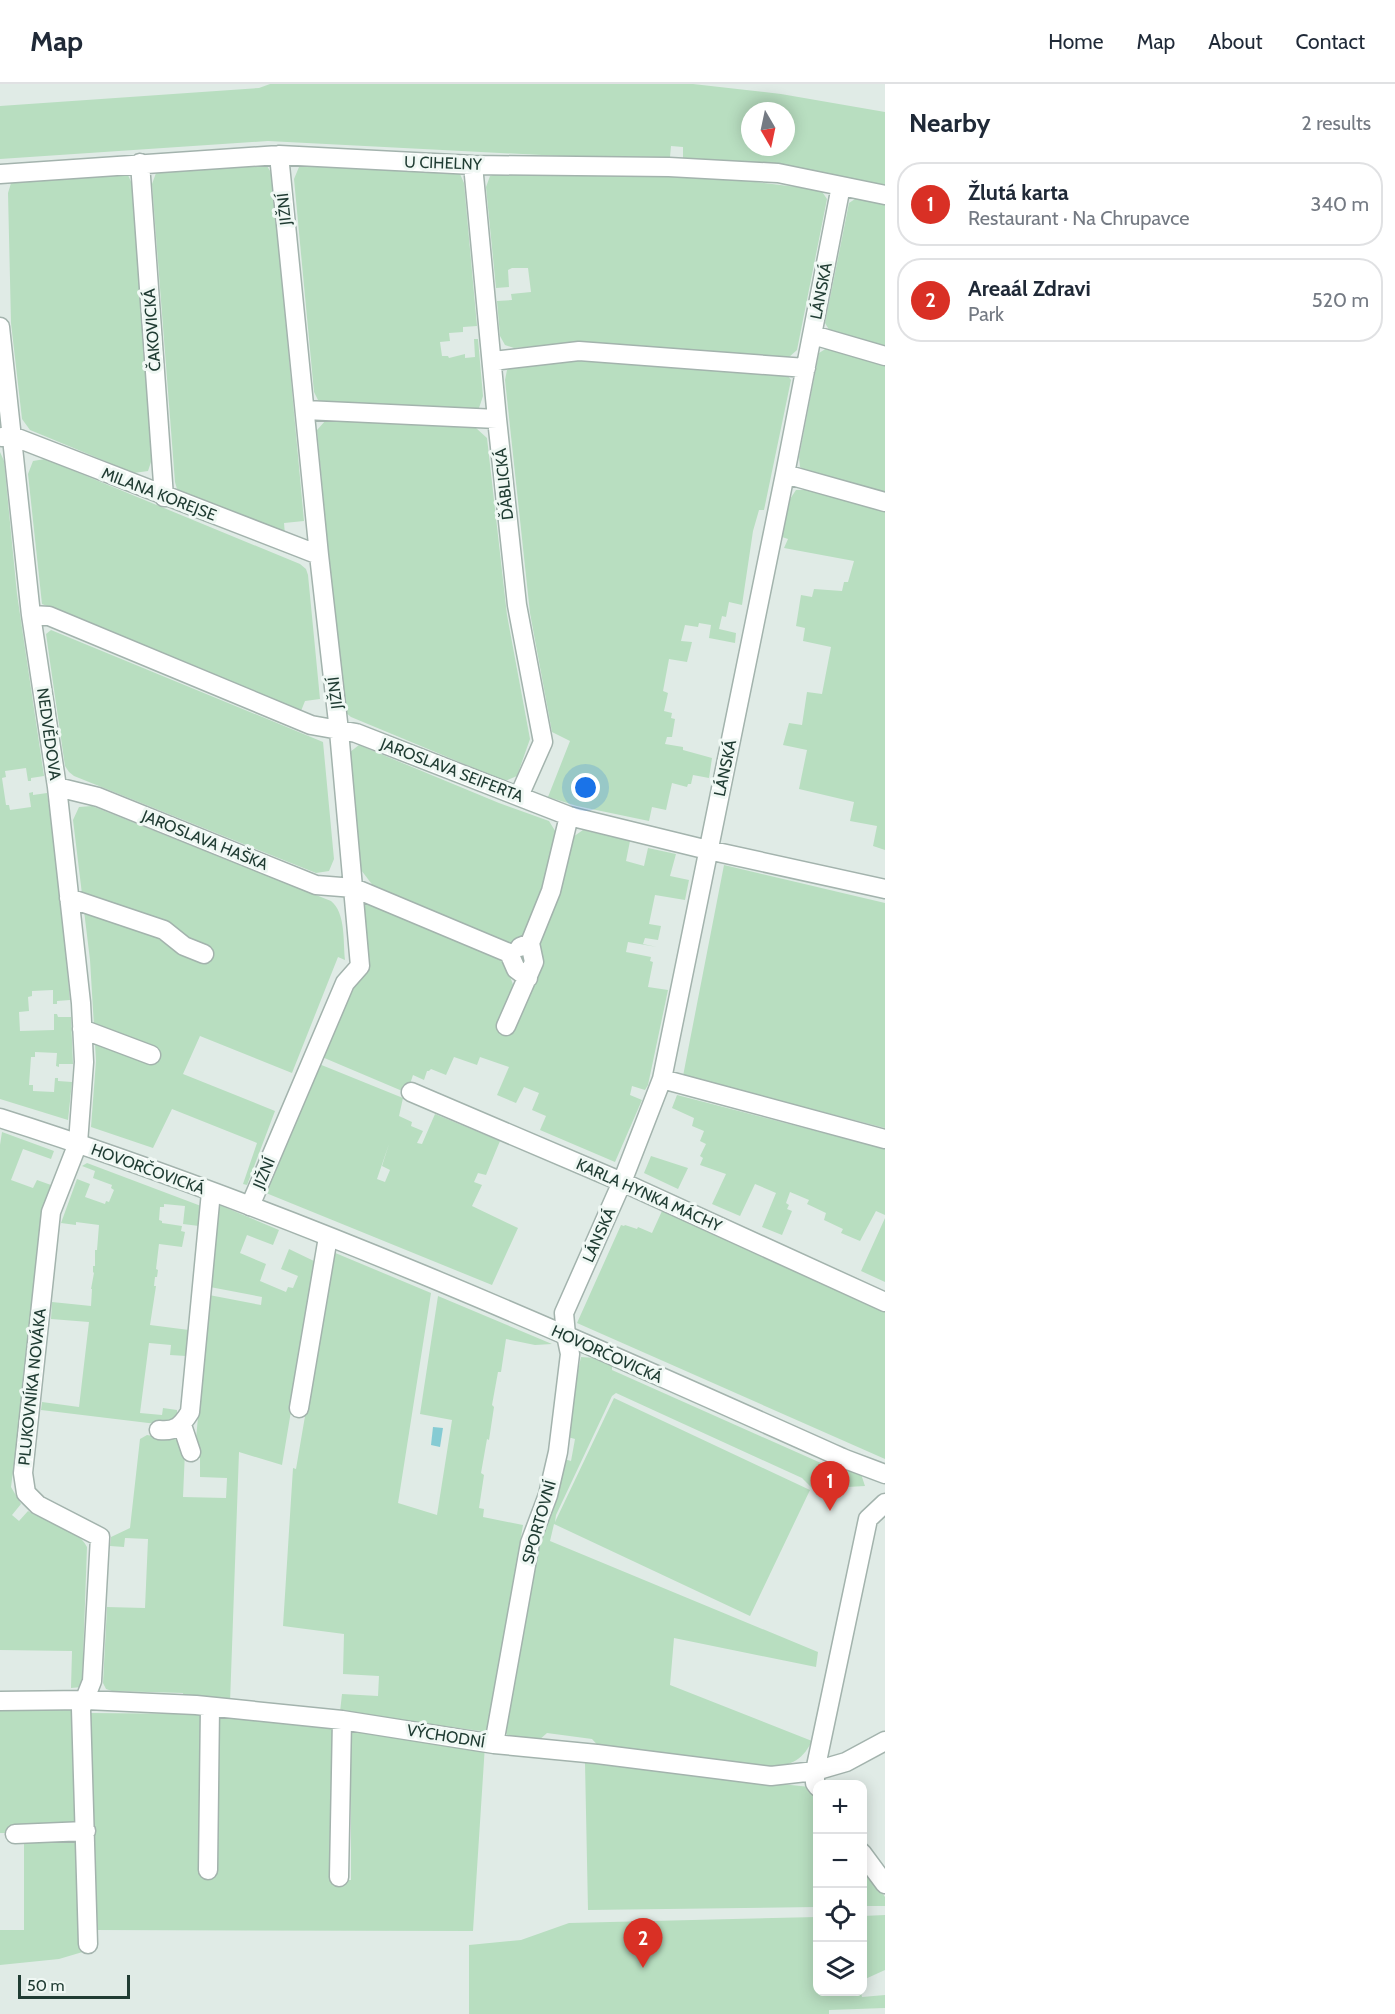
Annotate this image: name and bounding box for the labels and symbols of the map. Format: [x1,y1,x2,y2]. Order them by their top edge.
north arrow [741,102,795,156]
street label: U CIHELNY [404,152,483,174]
street label: JIŽNÍ [273,192,295,227]
street label: LÁNSKÁ [806,261,836,321]
street label: ČAKOVICKÁ [140,288,164,372]
street label: ĎÁBLICKÁ [491,447,517,521]
street label: MILANA KOREJSE [99,463,219,525]
street label: JIŽNÍ [324,676,347,711]
street label: NEDVĚDOVA [33,687,65,781]
street label: JAROSLAVA SEIFERTA [377,734,526,806]
street label: LÁNSKÁ [710,738,740,798]
your location [571,773,600,802]
street label: JAROSLAVA HAŠKA [138,806,271,874]
street label: HOVORČOVICKÁ [89,1140,208,1198]
street label: JIŽNÍ [249,1154,279,1192]
street label: KARLA HYNKA MÁCHY [573,1154,725,1236]
street label: LÁNSKÁ [579,1205,619,1265]
street label: PLUKOVNÍKA NOVÁKA [14,1307,50,1467]
street label: HOVORČOVICKÁ [549,1321,666,1387]
pin: 1 [810,1462,850,1511]
street label: SPORTOVNÍ [518,1478,560,1566]
street label: VÝCHODNÍ [406,1720,486,1752]
pin: 2 [624,1918,662,1968]
scale bar [18,1972,130,2000]

